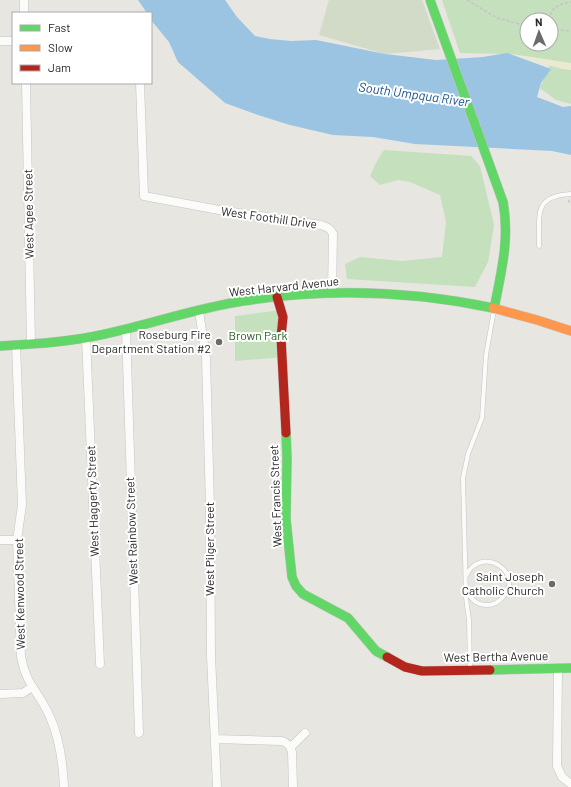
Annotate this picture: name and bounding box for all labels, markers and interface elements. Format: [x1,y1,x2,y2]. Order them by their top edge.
legend [12,12,152,84]
north arrow [519,12,559,52]
text: N [535,15,543,28]
text: Fast [48,20,71,34]
text: Slow [48,40,73,54]
text: Jam [48,60,71,74]
water label: South Umpqua River [358,78,471,110]
street label: West Agee Street [20,169,36,259]
street label: West Foothill Drive [220,203,318,231]
street label: West Harvard Avenue [228,273,340,299]
place label: Roseburg Fire Department Station #2 [91,327,211,355]
park label: Brown Park [228,328,288,342]
marker: Roseburg Fire Department Station #2 [214,337,224,347]
street label: West Haggerty Street [83,445,101,557]
street label: West Francis Street [266,445,284,548]
street label: West Rainbow Street [122,477,140,585]
street label: West Pilger Street [202,502,216,596]
street label: West Kenwood Street [11,538,27,650]
place label: Saint Joseph Catholic Church [462,569,544,597]
marker: Saint Joseph Catholic Church [547,579,557,589]
street label: West Bertha Avenue [444,648,548,664]

